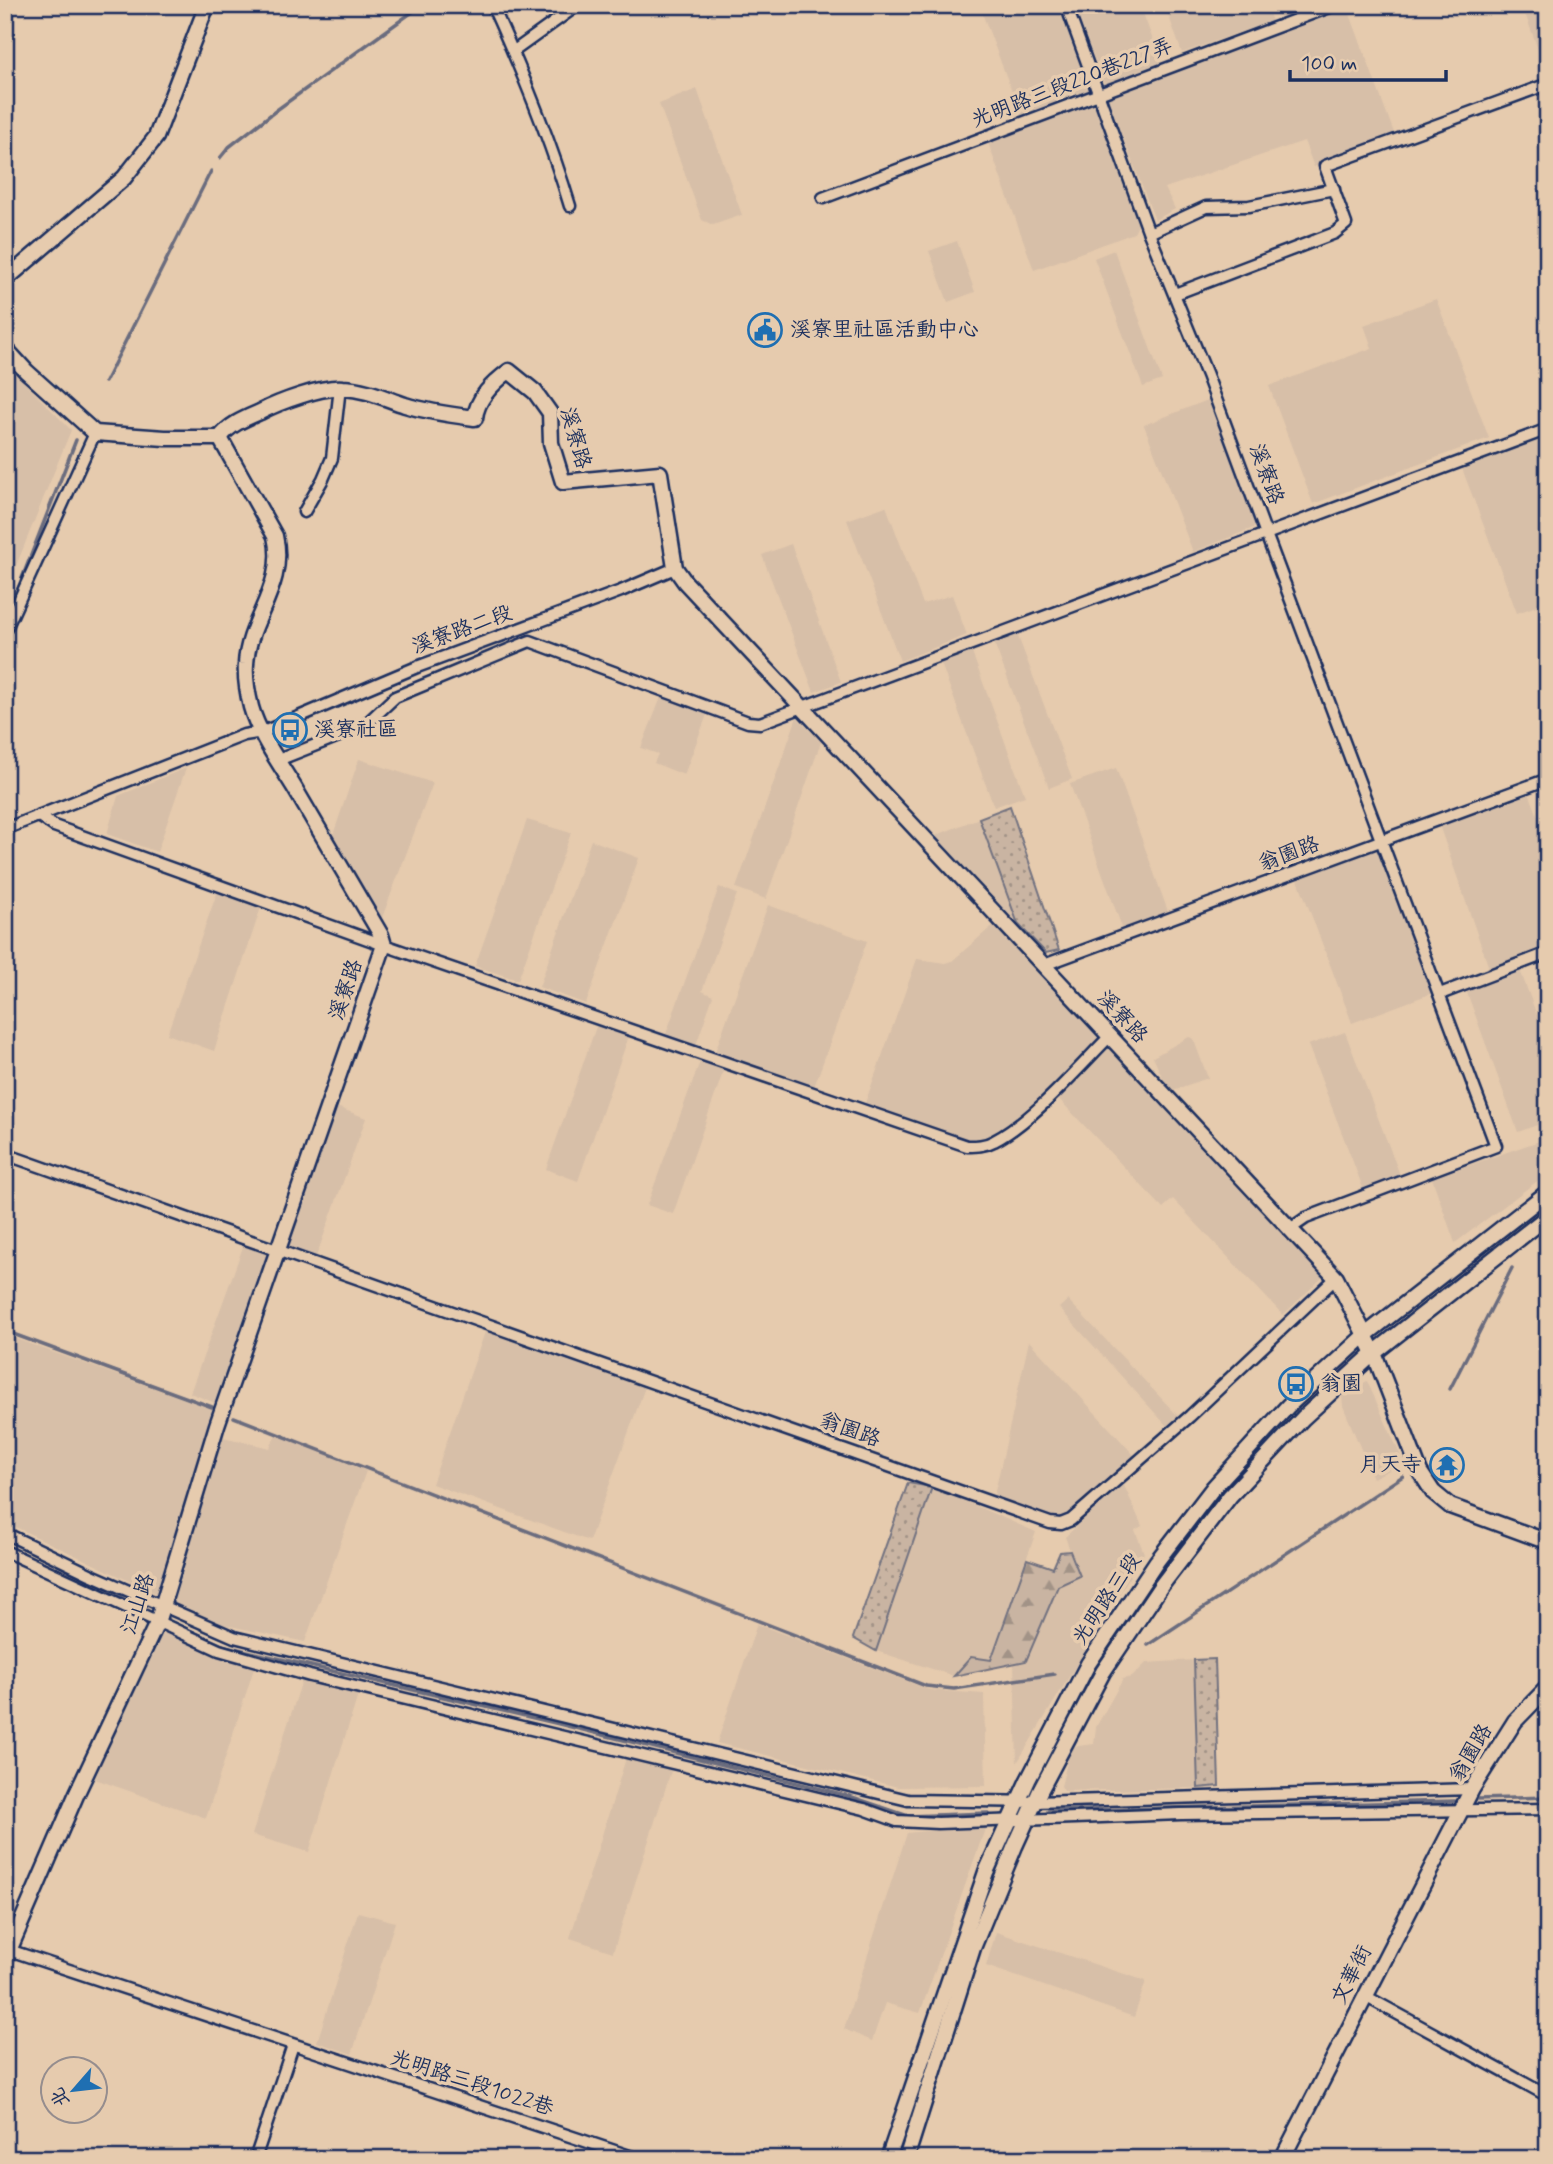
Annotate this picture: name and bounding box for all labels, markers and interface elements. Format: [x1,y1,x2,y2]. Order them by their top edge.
street label: 光明路三段220巷227弄 [967,32,1177,134]
scale bar [1290,38,1446,82]
text: 100 m [1301,50,1357,78]
public building icon: 溪寮里社區活動中心 [746,311,784,349]
place label: 溪寮里社區活動中心 [790,316,979,344]
street label: 溪寮路 [553,404,597,472]
street label: 溪寮路 [1242,440,1290,508]
street label: 溪寮路二段 [408,599,516,661]
bus stop icon: 溪寮社區 [271,711,309,749]
place label: 溪寮社區 [314,716,398,744]
street label: 翁園路 [1255,830,1323,878]
street label: 溪寮路 [323,956,369,1024]
street label: 溪寮路 [1090,984,1154,1050]
bus stop icon: 翁園 [1277,1365,1315,1403]
place label: 翁園 [1320,1370,1362,1398]
street label: 翁園路 [816,1406,884,1454]
temple icon: 月天寺 [1428,1446,1466,1484]
place label: 月天寺 [1359,1451,1422,1479]
street label: 光明路三段 [1066,1548,1148,1650]
street label: 江山路 [115,1570,161,1638]
street label: 翁園路 [1443,1719,1499,1787]
street label: 文華街 [1325,1941,1379,2009]
street label: 光明路三段1022巷 [387,2043,557,2123]
north arrow [38,2056,108,2126]
text: 北 [45,2083,76,2112]

